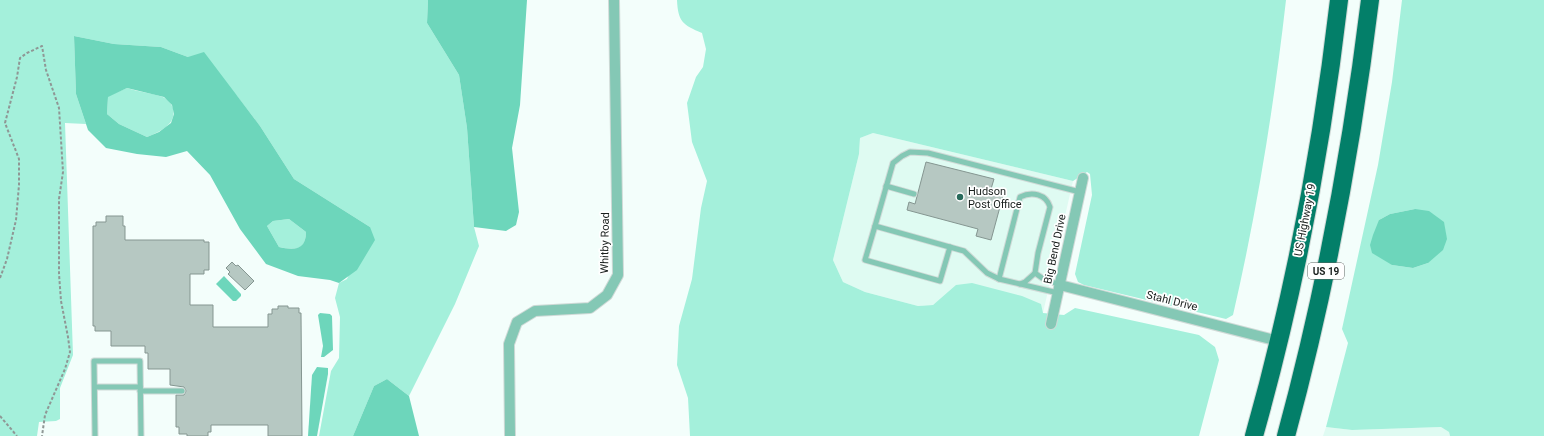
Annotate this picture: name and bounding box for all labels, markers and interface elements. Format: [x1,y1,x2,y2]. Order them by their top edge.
street label: US Highway 19 [1292,183,1318,257]
place label: Hudson Post Office [968,185,1022,211]
marker: Hudson Post Office [955,192,965,202]
street label: Whitby Road [598,212,612,274]
street label: Big Bend Drive [1041,213,1069,285]
road number: US 19 [1308,263,1344,279]
street label: Stahl Drive [1145,288,1199,314]

